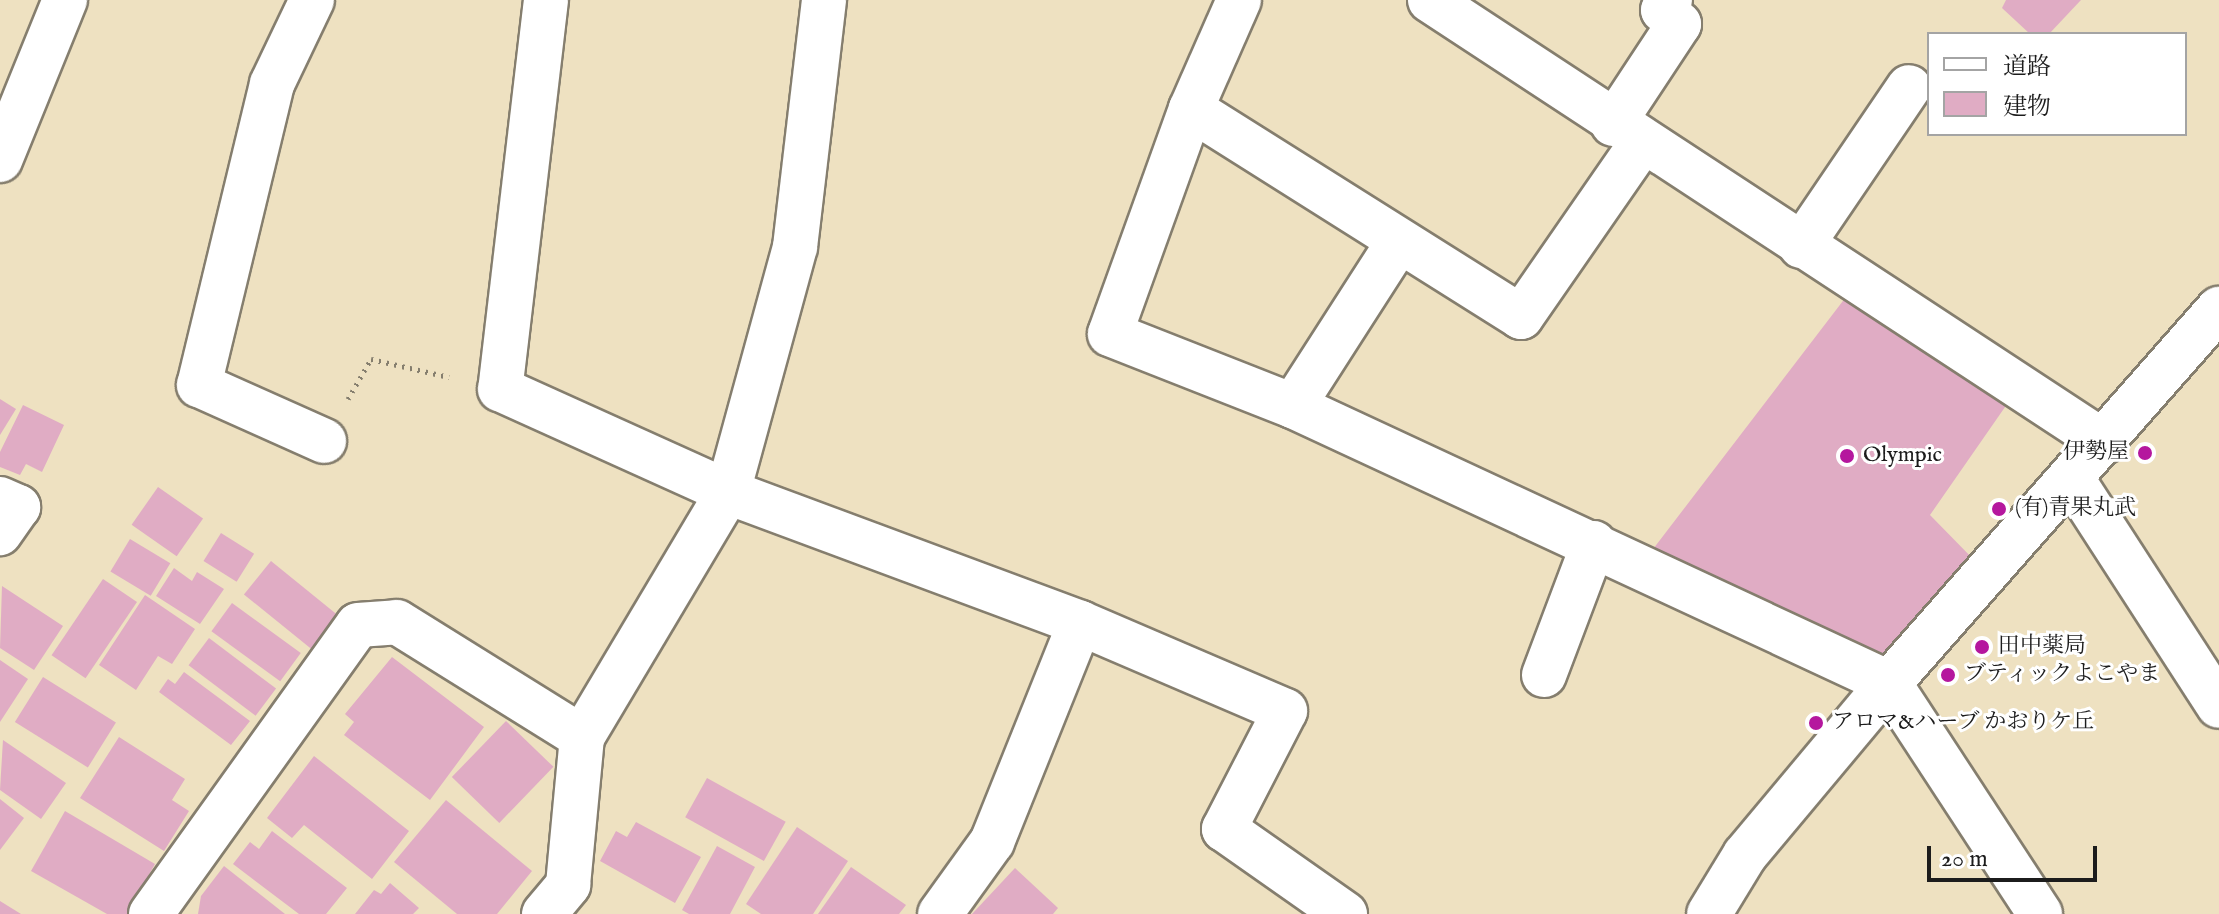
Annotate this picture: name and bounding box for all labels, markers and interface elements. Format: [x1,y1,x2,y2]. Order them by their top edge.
legend [1927,32,2187,136]
text: 道路 [2003,52,2051,83]
text: 建物 [2003,92,2051,123]
place label: 伊勢屋 [2063,440,2129,466]
place label: Olympic [1863,443,1942,469]
marker: 伊勢屋 [2136,444,2154,462]
marker: Olympic [1838,447,1856,465]
place label: (有)青果丸武 [2015,496,2136,522]
marker: (有)青果丸武 [1990,500,2008,518]
place label: 田中薬局 [1998,634,2086,660]
marker: 田中薬局 [1973,638,1991,656]
place label: ブティックよこやま [1964,662,2162,688]
marker: ブティックよこやま [1939,666,1957,684]
place label: アロマ&ハーブ かおりケ丘 [1832,710,2095,736]
marker: アロマ&ハーブ かおりケ丘 [1807,714,1825,732]
scale bar [1931,830,2101,880]
text: 20 m [1941,844,1988,875]

